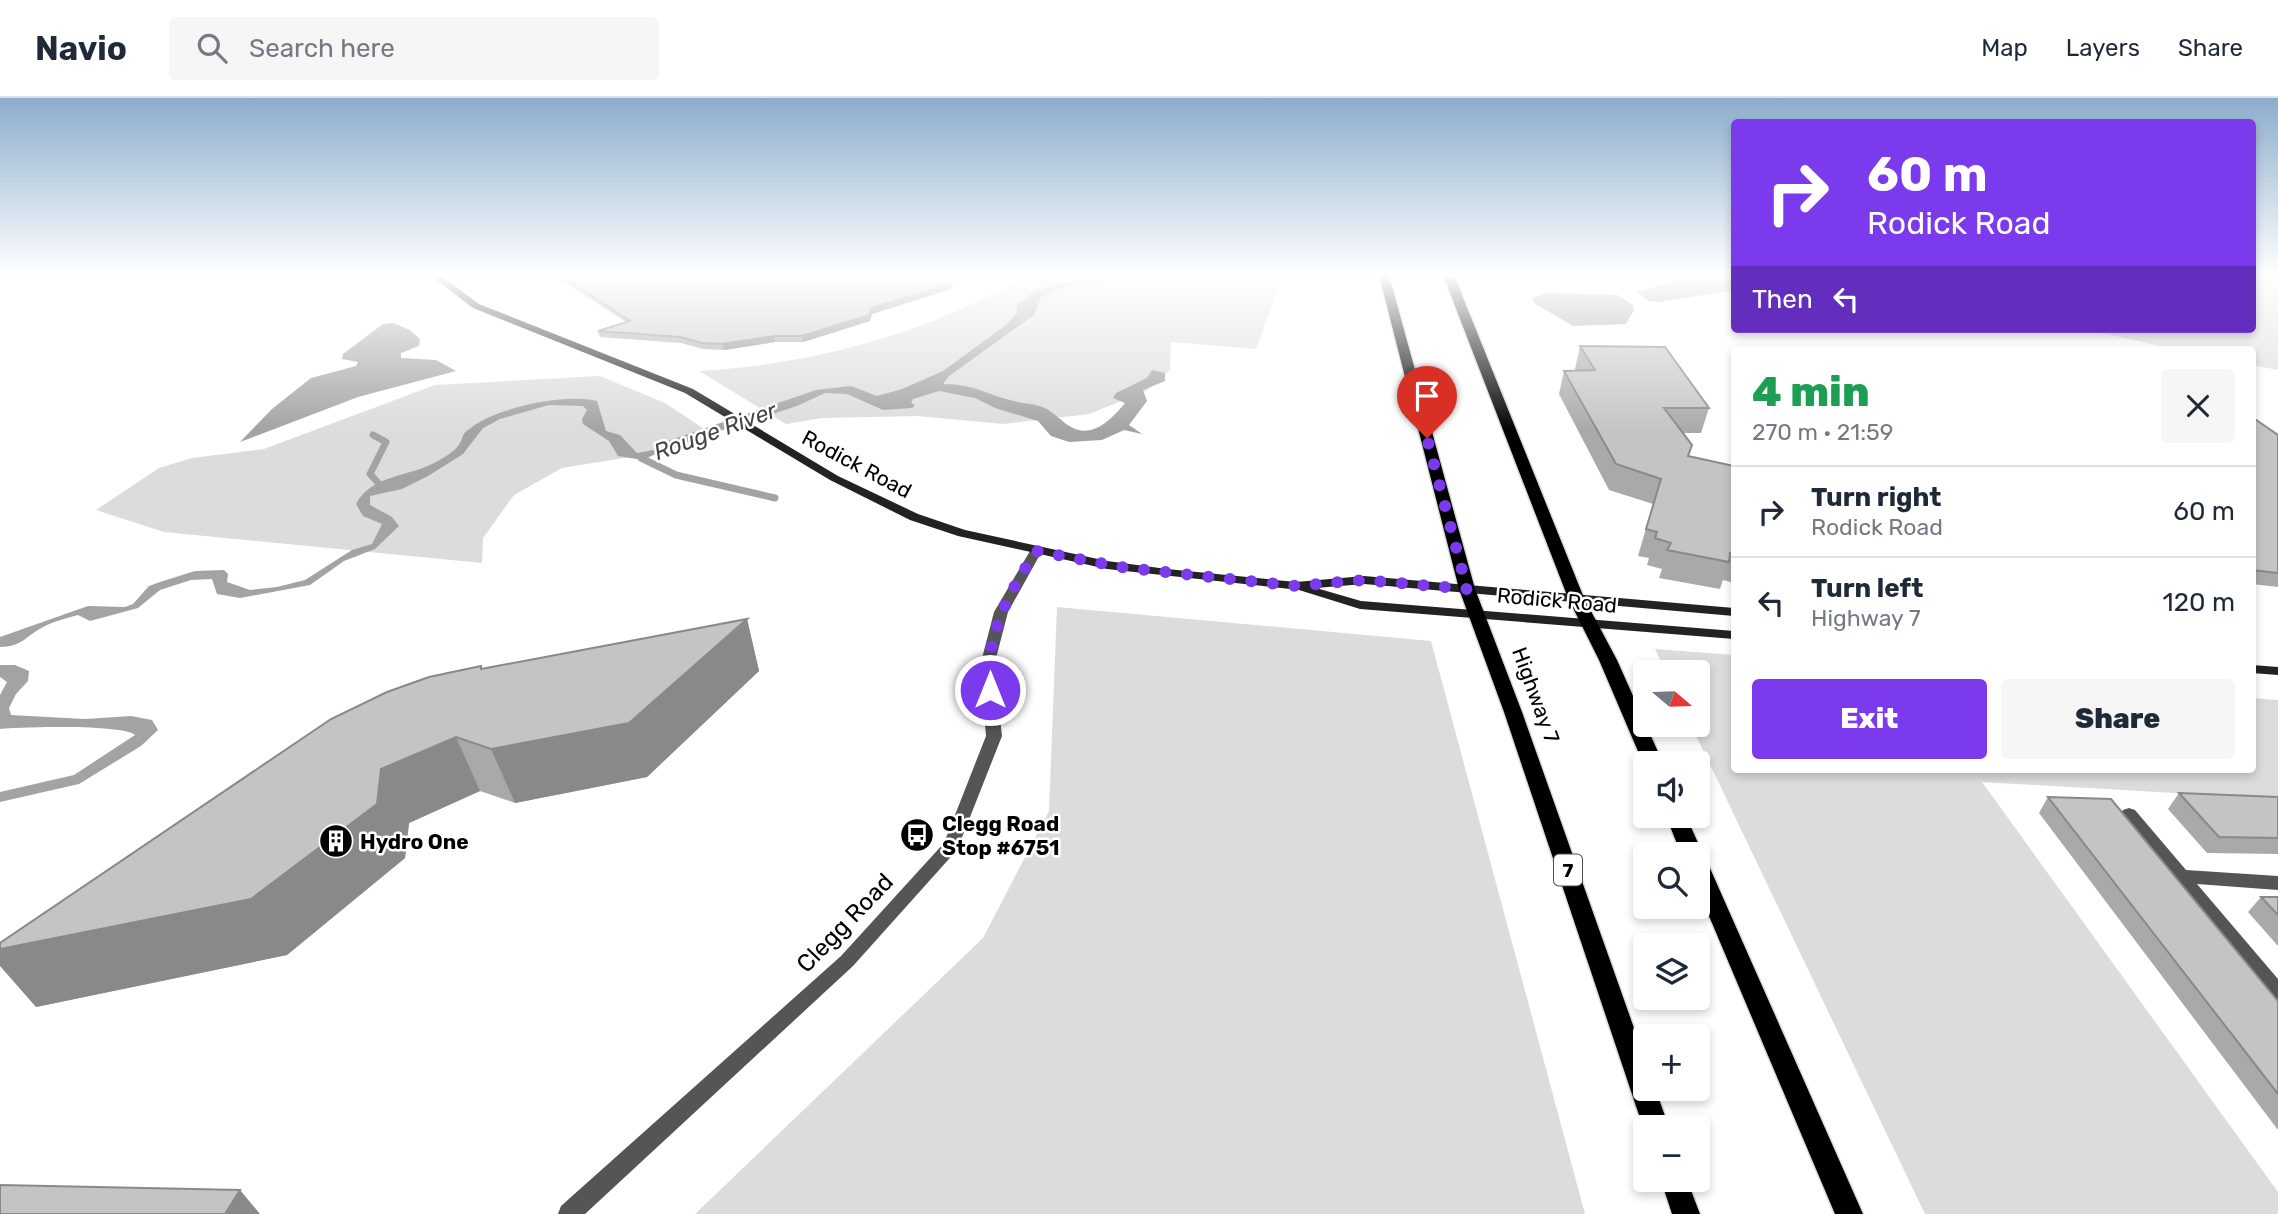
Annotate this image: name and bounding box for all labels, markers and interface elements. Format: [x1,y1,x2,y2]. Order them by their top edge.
search box [169,17,659,80]
text: Navio [35,29,127,68]
icon: search [193,29,231,67]
text: Search here [249,33,395,64]
text: Map [1981,34,2028,62]
text: Layers [2066,34,2140,62]
text: Share [2178,34,2243,62]
text: 60 m [1867,145,1988,203]
icon: right [1752,147,1843,238]
text: Rodick Road [1867,204,2050,242]
icon: left [1827,280,1865,318]
text: Then [1752,284,1813,315]
pin [1397,366,1457,438]
text: 4 min [1752,367,1870,417]
button: close [2161,369,2235,443]
icon: arrive [1408,377,1446,415]
water label: Rouge River [650,395,781,466]
text: 270 m · 21:59 [1752,418,1893,446]
street label: Rodick Road [798,425,916,503]
text: Turn right [1811,482,1941,513]
icon: right [1752,493,1790,531]
text: 60 m [2173,496,2235,527]
text: Rodick Road [1811,513,1943,541]
text: Turn left [1811,573,1923,604]
street label: Rodick Road [1496,582,1618,618]
icon: left [1752,584,1790,622]
text: 120 m [2163,587,2235,618]
text: Highway 7 [1811,604,1921,632]
street label: Highway 7 [1507,644,1565,747]
position arrow [953,653,1027,727]
north arrow [1633,660,1710,737]
map controls [1633,660,1710,1192]
button: Exit [1752,679,1987,759]
button: Share [2001,679,2235,759]
button: sound [1633,751,1710,828]
place label: Clegg Road Stop #6751 [942,811,1060,860]
bus stop icon: Clegg Road Stop #6751 [898,816,936,854]
building icon: Hydro One [317,822,355,860]
place label: Hydro One [360,829,469,854]
button: search [1633,842,1710,919]
road number: 7 [1554,855,1582,886]
street label: Clegg Road [791,868,899,978]
button: layers [1633,933,1710,1010]
button: + [1633,1024,1710,1101]
button: − [1633,1115,1710,1192]

